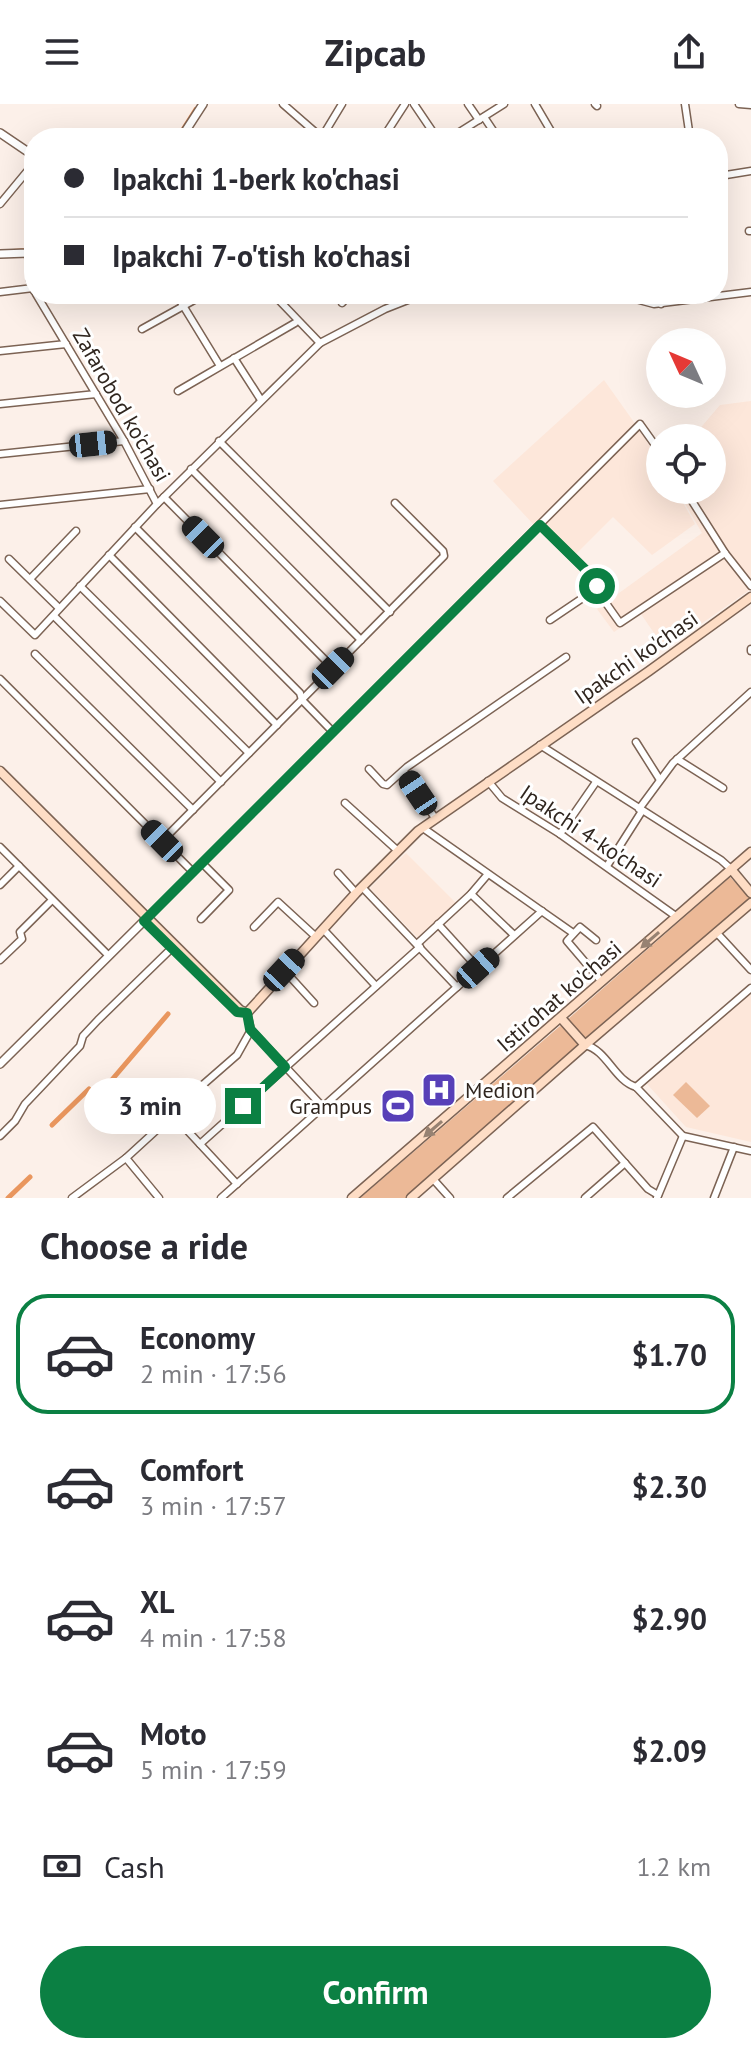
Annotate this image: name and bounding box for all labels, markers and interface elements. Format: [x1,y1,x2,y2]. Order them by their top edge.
text: Zipcab [325,29,426,76]
icon: menu [40,30,84,74]
icon: share [667,30,711,74]
text: Ipakchi 1-berk ko'chasi [112,159,400,198]
text: Ipakchi 7-o'tish ko'chasi [112,236,411,275]
street label: Zafarobod ko'chasi [67,323,177,487]
north arrow [646,328,726,408]
map controls [646,328,726,504]
button: locate [646,424,726,504]
car [68,430,118,458]
car [178,512,228,562]
route start [579,568,615,604]
street label: Ipakchi ko'chasi [569,604,703,710]
car [308,643,358,693]
car [395,766,441,820]
street label: Ipakchi 4-ko'chasi [515,778,667,894]
car [137,816,187,866]
one-way arrow [641,931,661,948]
street label: Istirohat ko'chasi [491,934,627,1058]
car [452,943,504,993]
car [259,944,309,996]
hospital icon: Medion [420,1071,458,1109]
place label: Medion [465,1076,535,1104]
callout: 3 min [83,1078,215,1134]
sports icon: Grampus [379,1087,417,1125]
route end [225,1088,261,1124]
text: 3 min [118,1089,182,1122]
place label: Grampus [289,1092,372,1120]
one-way arrow [423,1120,443,1137]
text: Choose a ride [40,1222,248,1269]
icon: car [44,1318,116,1390]
text: Economy [140,1318,255,1357]
text: $1.70 [632,1335,707,1374]
text: 2 min · 17:56 [140,1357,287,1390]
icon: car [44,1450,116,1522]
text: Comfort [140,1450,243,1489]
text: $2.30 [632,1467,707,1506]
text: 3 min · 17:57 [140,1489,287,1522]
icon: car [44,1582,116,1654]
text: XL [140,1582,174,1621]
text: $2.90 [632,1599,707,1638]
text: 4 min · 17:58 [140,1621,287,1654]
icon: car [44,1714,116,1786]
text: Moto [140,1714,207,1753]
text: $2.09 [632,1731,707,1770]
text: 5 min · 17:59 [140,1753,287,1786]
icon: cash [40,1844,84,1888]
text: Cash [104,1847,165,1886]
text: 1.2 km [637,1850,711,1883]
button: Confirm [40,1946,711,2038]

